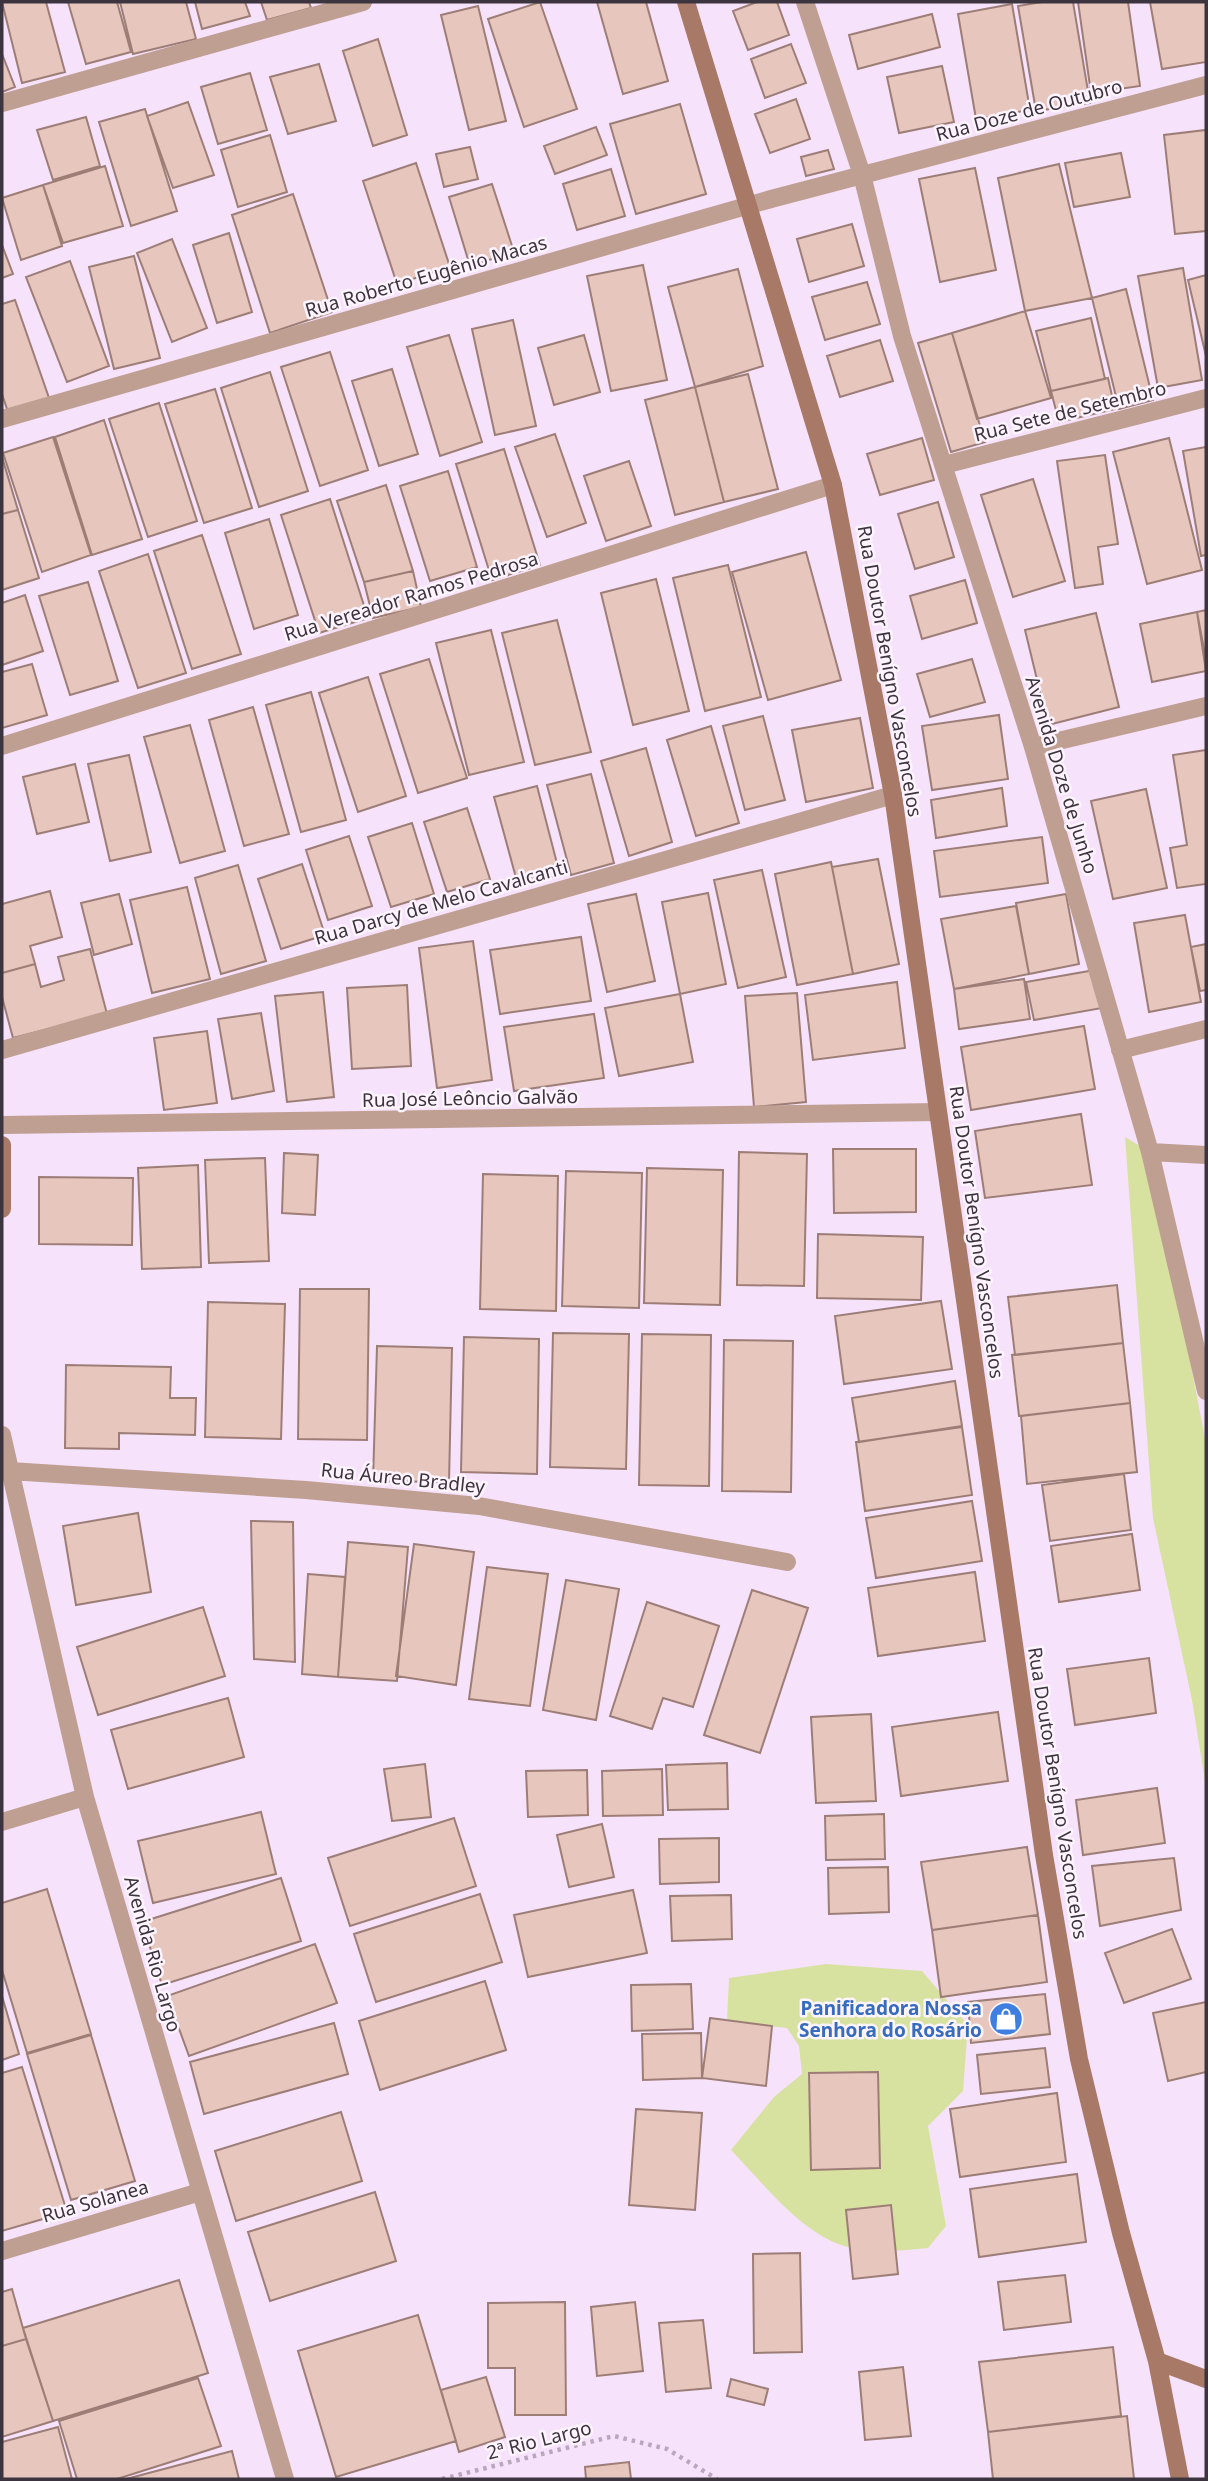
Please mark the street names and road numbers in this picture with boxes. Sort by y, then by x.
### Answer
street label: Rua Doze de Outubro [933,73,1125,147]
street label: Rua Roberto Eugênio Macas [302,229,550,323]
street label: Rua Sete de Setembro [971,375,1169,447]
street label: Rua Doutor Benígno Vasconcelos [852,523,928,819]
street label: Rua Vereador Ramos Pedrosa [281,545,541,647]
street label: Avenida Doze de Junho [1020,673,1104,877]
street label: Rua Darcy de Melo Cavalcanti [311,853,571,951]
street label: Rua José Leôncio Galvão [362,1083,578,1113]
street label: Rua Doutor Benígno Vasconcelos [944,1084,1010,1380]
street label: Rua Áureo Bradley [320,1456,487,1500]
street label: Rua Doutor Benígno Vasconcelos [1022,1645,1094,1941]
street label: Avenida Rio Largo [118,1873,188,2035]
street label: Rua Solanea [39,2173,151,2229]
street label: 2ª Rio Largo [484,2414,594,2466]

